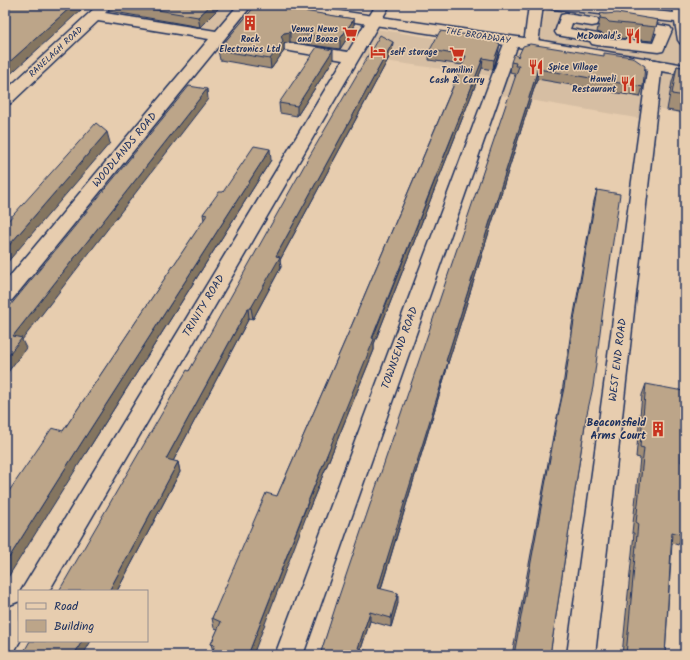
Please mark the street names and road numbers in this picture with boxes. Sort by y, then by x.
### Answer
street label: RANELAGH ROAD [25,23,87,81]
street label: THE BROADWAY [445,23,512,49]
street label: WOODLANDS ROAD [88,108,162,192]
street label: TRINITY ROAD [178,271,230,341]
street label: TOWNSEND ROAD [377,304,423,392]
street label: WEST END ROAD [604,317,632,403]

